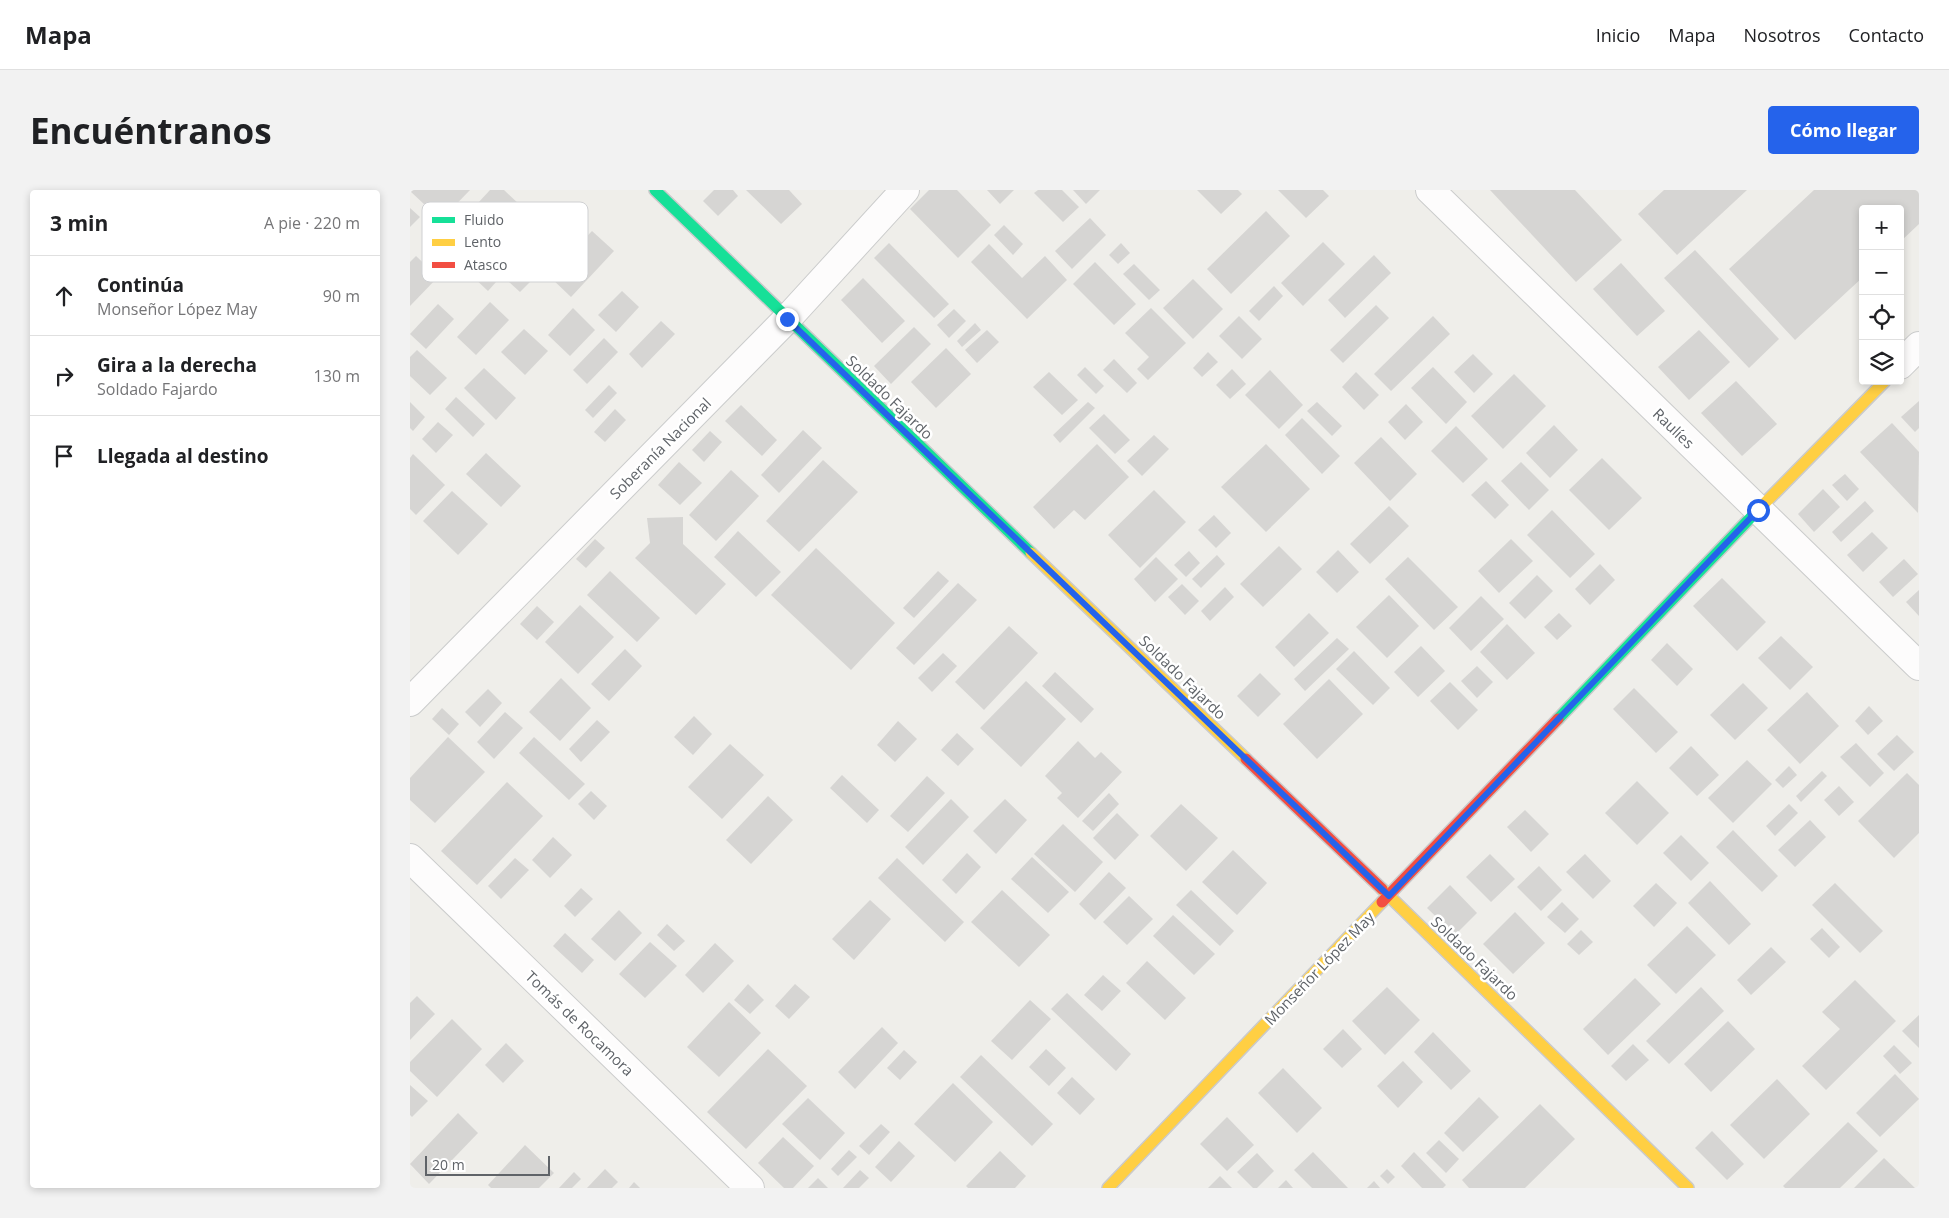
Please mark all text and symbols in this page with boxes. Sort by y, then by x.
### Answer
text: Mapa [25,18,92,51]
text: Inicio [1596,23,1640,47]
text: Mapa [1668,23,1716,47]
text: Nosotros [1744,23,1821,47]
text: Contacto [1849,23,1924,47]
button: Cómo llegar [1768,106,1919,154]
text: Encuéntranos [30,107,272,154]
legend [422,202,588,282]
map controls [1859,205,1904,385]
button: + [1859,205,1904,250]
text: 3 min [50,209,108,237]
text: Fluido [464,210,504,229]
text: A pie · 220 m [264,212,360,234]
text: Lento [464,232,501,251]
button: − [1859,250,1904,295]
text: Atasco [464,255,507,274]
text: Continúa [97,272,184,298]
icon: ahead [50,282,78,310]
text: 90 m [323,285,360,307]
button: locate [1859,295,1904,340]
text: Monseñor López May [97,298,257,320]
route end [776,308,799,331]
button: layers [1859,340,1904,385]
street label: Soldado Fajardo [842,350,938,444]
text: Gira a la derecha [97,352,257,378]
icon: right [50,362,78,390]
text: 130 m [314,365,360,387]
text: Soldado Fajardo [97,378,218,400]
street label: Soberanía Nacional [605,393,715,503]
street label: Raulíes [1649,403,1699,453]
icon: arrive [50,442,78,470]
text: Llegada al destino [97,443,269,469]
route start [1747,499,1770,522]
street label: Soldado Fajardo [1135,630,1231,724]
street label: Monseñor López May [1260,907,1379,1029]
street label: Soldado Fajardo [1427,911,1523,1005]
street label: Tomás de Rocamora [522,966,638,1080]
scale bar [425,1153,550,1176]
text: 20 m [432,1155,465,1174]

